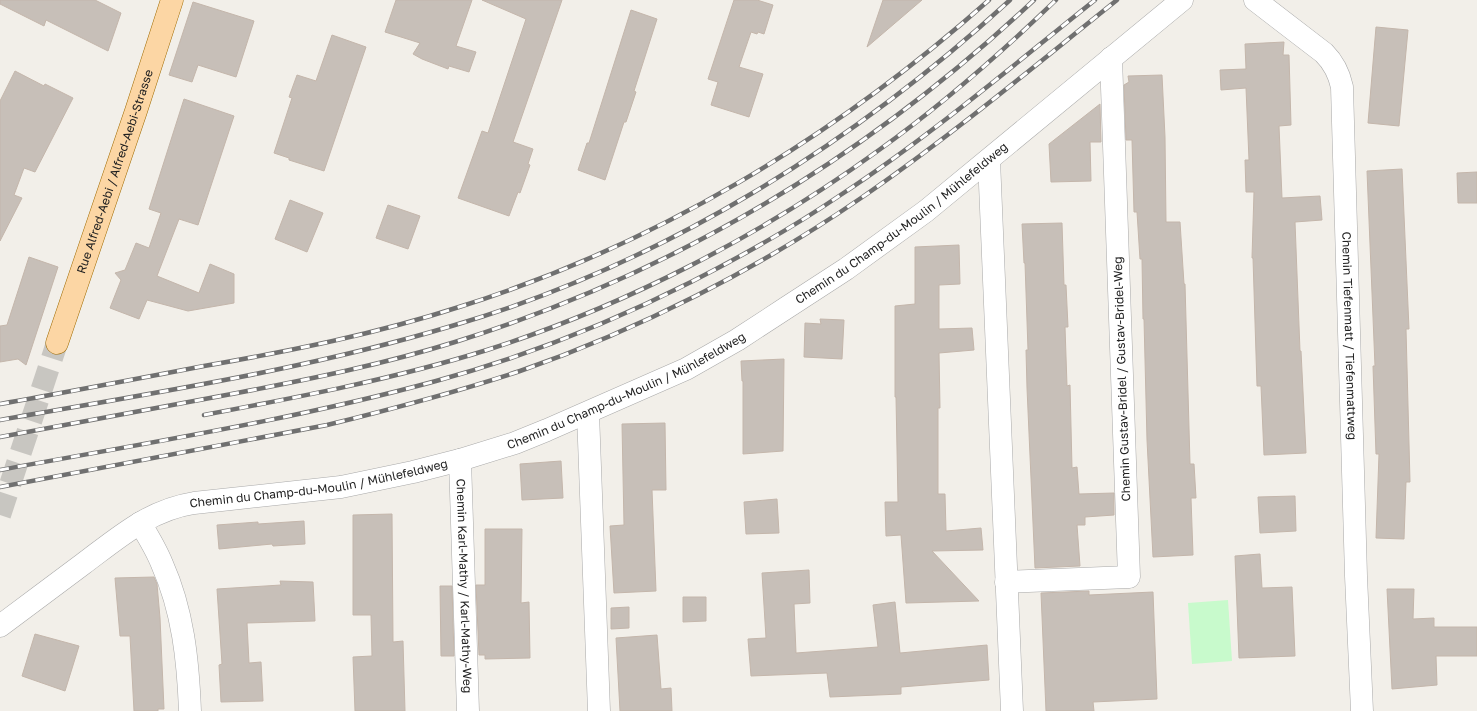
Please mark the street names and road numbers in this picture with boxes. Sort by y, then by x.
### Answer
street label: Rue Alfred-Aebi / Alfred-Aebi-Strasse [73,67,156,275]
street label: Chemin du Champ-du-Moulin / Mühlefeldweg [792,139,1010,307]
street label: Chemin Tiefenmatt / Tiefenmattweg [1339,231,1360,440]
street label: Chemin Gustav-Bridel / Gustav-Bridel-Weg [1110,256,1133,502]
street label: Chemin du Champ-du-Moulin / Mühlefeldweg [505,329,748,452]
street label: Chemin du Champ-du-Moulin / Mühlefeldweg [188,455,449,511]
street label: Chemin Karl-Mathy / Karl-Mathy-Weg [454,478,475,694]

